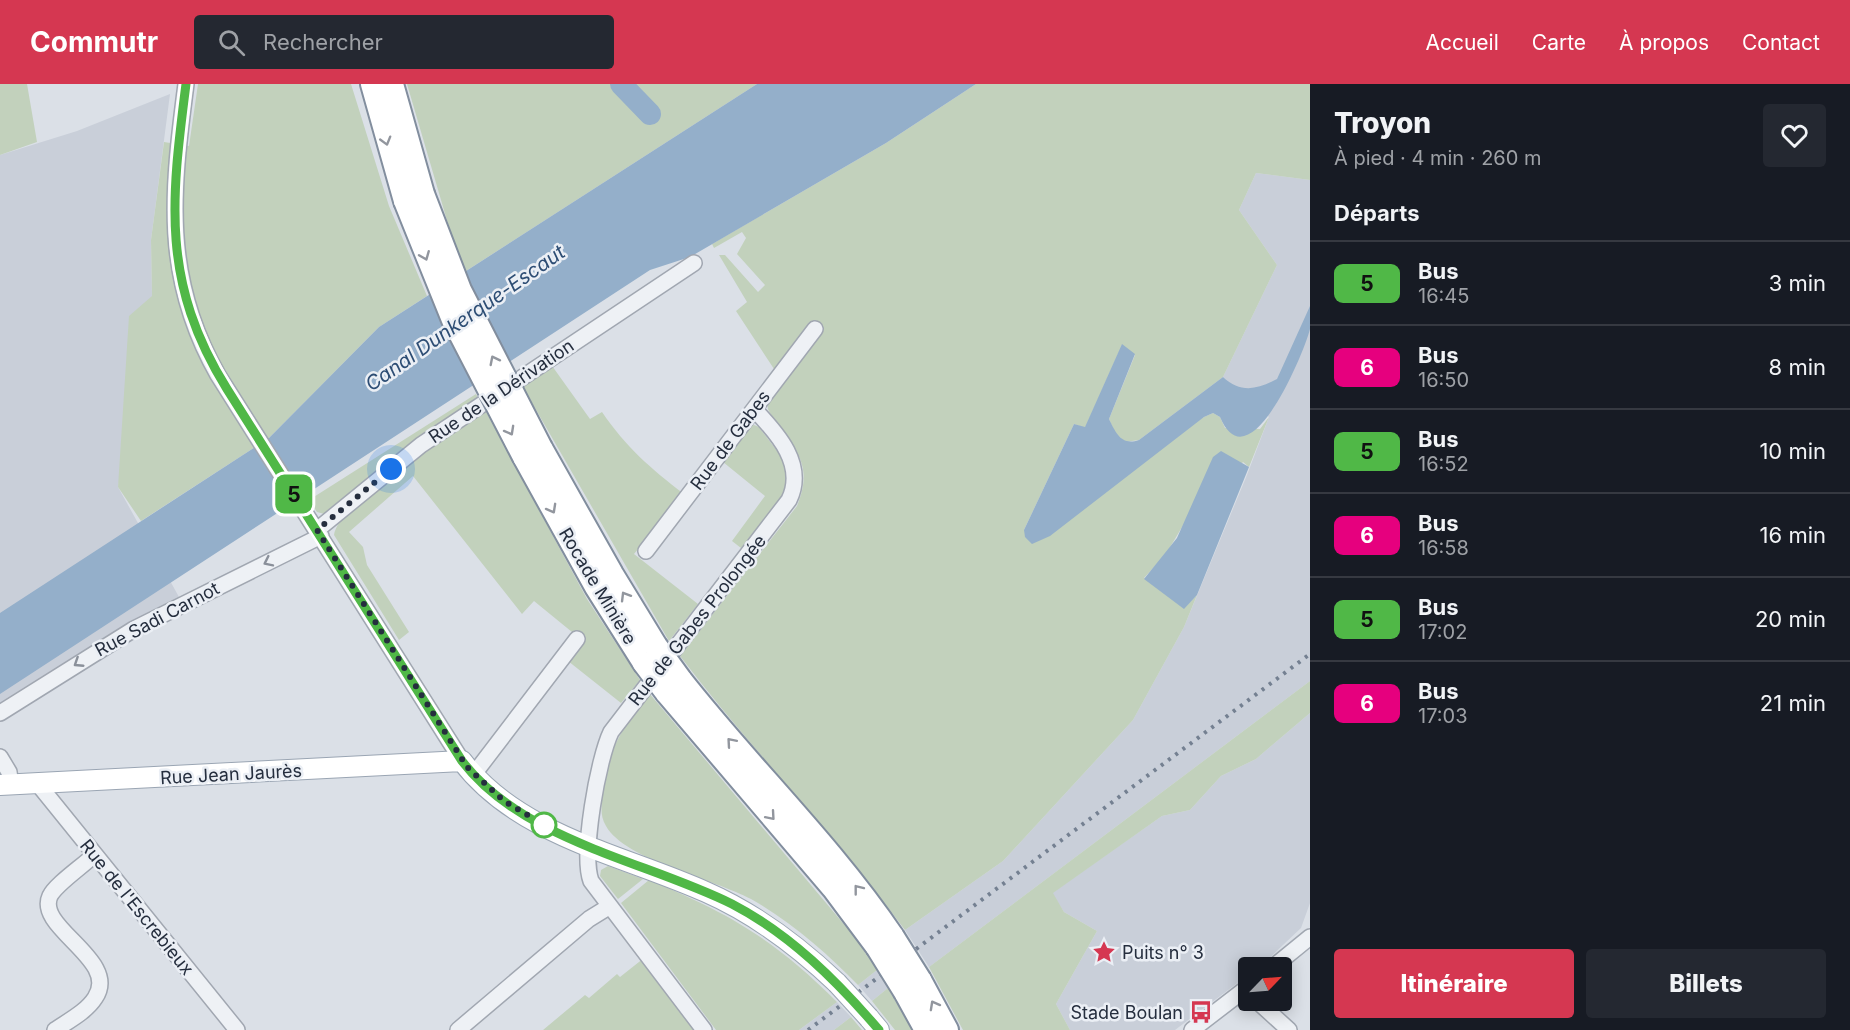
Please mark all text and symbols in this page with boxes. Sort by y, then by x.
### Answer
search box [194,15,614,69]
text: Commutr [30,25,158,59]
icon: search [215,26,248,59]
text: Rechercher [263,29,383,55]
text: Accueil [1425,30,1499,55]
text: Carte [1532,30,1586,55]
text: À propos [1619,30,1709,55]
text: Contact [1742,30,1820,55]
button: heart [1763,104,1826,167]
text: Troyon [1334,106,1431,140]
one-way arrow [379,135,391,146]
text: À pied · 4 min · 260 m [1334,146,1542,170]
text: Départs [1334,200,1419,226]
water label: Canal Dunkerque-Escaut [361,240,570,396]
one-way arrow [418,250,430,261]
text: Bus [1418,258,1459,284]
text: 3 min [1769,270,1826,296]
text: 5 [1360,271,1374,296]
text: 16:45 [1418,284,1469,308]
street label: Rue de la Dérivation [424,335,578,447]
text: Bus [1418,342,1459,368]
text: 8 min [1769,354,1826,380]
one-way arrow [489,355,501,366]
text: 6 [1360,355,1374,380]
text: 16:50 [1418,368,1469,392]
street label: Rue de Gabes [686,386,774,494]
one-way arrow [503,425,514,436]
text: Bus [1418,426,1459,452]
text: 10 min [1759,438,1826,464]
text: 5 [1360,439,1374,464]
text: 16:52 [1418,452,1469,476]
your location [376,454,406,484]
line badge: 5 [274,474,314,514]
text: 5 [287,482,301,507]
one-way arrow [545,502,556,513]
text: Bus [1418,510,1459,536]
text: 16 min [1760,522,1826,548]
text: 6 [1360,523,1374,548]
street label: Rocade Minière [555,524,641,648]
street label: Rue de Gabes Prolongée [624,531,770,709]
text: 16:58 [1418,536,1469,560]
one-way arrow [264,554,275,566]
street label: Rue Sadi Carnot [91,577,223,661]
one-way arrow [620,592,632,602]
text: Bus [1418,594,1459,620]
text: 20 min [1755,606,1826,632]
text: 5 [1360,607,1374,632]
text: 17:02 [1418,620,1467,644]
one-way arrow [74,656,84,668]
text: Bus [1418,678,1459,704]
text: 21 min [1760,690,1826,716]
text: 6 [1360,691,1374,716]
text: 17:03 [1418,704,1468,728]
one-way arrow [727,738,738,749]
street label: Rue Jean Jaurès [160,760,302,788]
one-way arrow [764,810,775,821]
unlabelled marker [531,812,557,838]
street label: Rue de l'Escrebieux [76,835,198,979]
one-way arrow [855,885,866,896]
place icon: Puits n° 3 [1091,939,1117,965]
place label: Puits n° 3 [1122,942,1204,963]
button: Itinéraire [1334,949,1574,1018]
button: Billets [1586,949,1826,1018]
north arrow [1238,957,1292,1011]
map controls [1238,957,1292,1011]
bus stop icon: Stade Boulan [1188,999,1214,1025]
one-way arrow [930,1001,941,1011]
place label: Stade Boulan [1070,1002,1183,1023]

